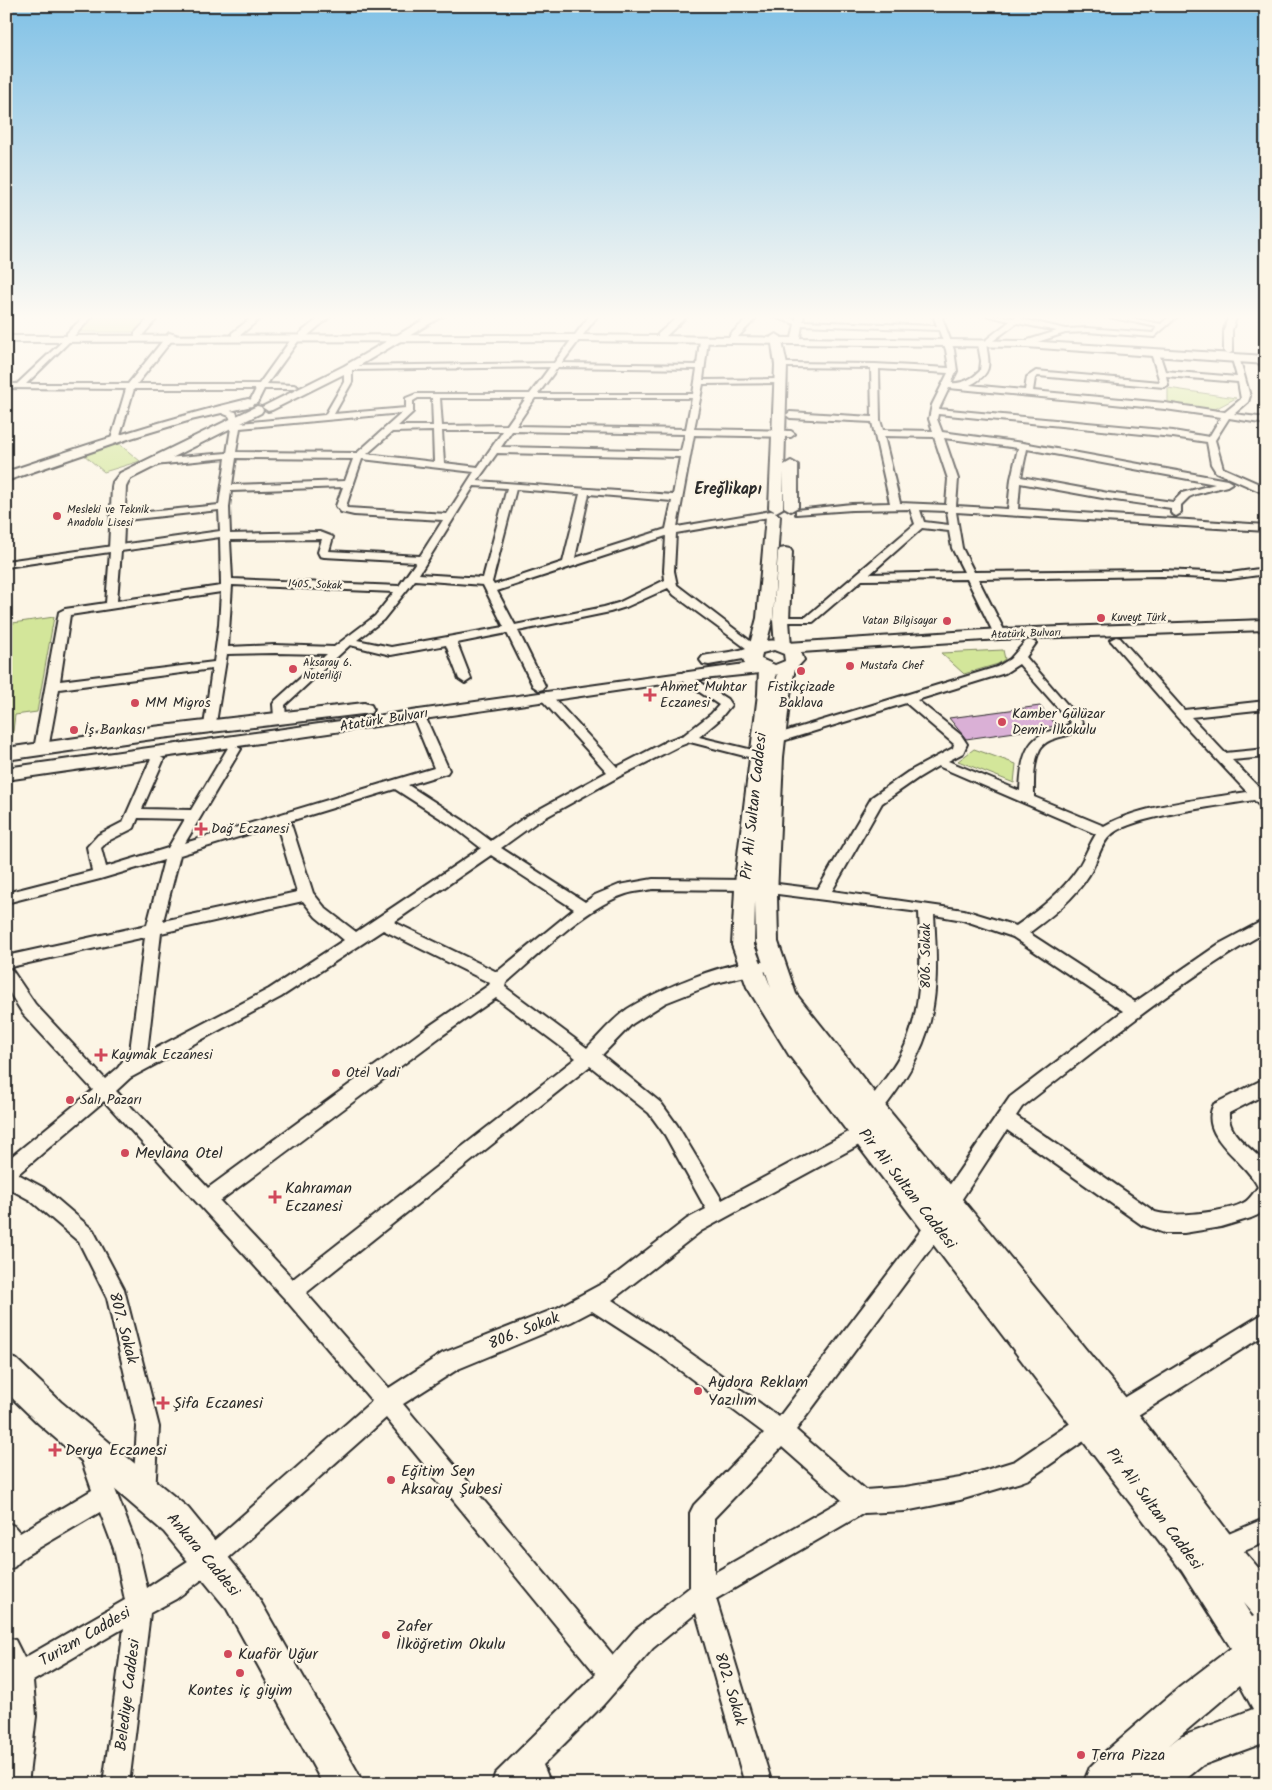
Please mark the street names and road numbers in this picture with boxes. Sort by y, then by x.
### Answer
street label: 1405. Sokak [288,575,343,595]
street label: Atatürk Bulvarı [991,624,1061,644]
street label: Atatürk Bulvarı [338,702,430,738]
street label: Pir Ali Sultan Caddesi [734,730,774,881]
street label: 806. Sokak [915,923,937,989]
street label: Pir Ali Sultan Caddesi [852,1123,963,1256]
street label: 807. Sokak [101,1289,145,1367]
street label: 806. Sokak [485,1305,564,1357]
street label: Pir Ali Sultan Caddesi [1100,1442,1209,1576]
street label: Ankara Caddesi [160,1507,247,1604]
street label: Turizm Caddesi [34,1600,137,1673]
street label: Belediye Caddesi [109,1637,147,1752]
street label: 802. Sokak [707,1649,753,1729]

